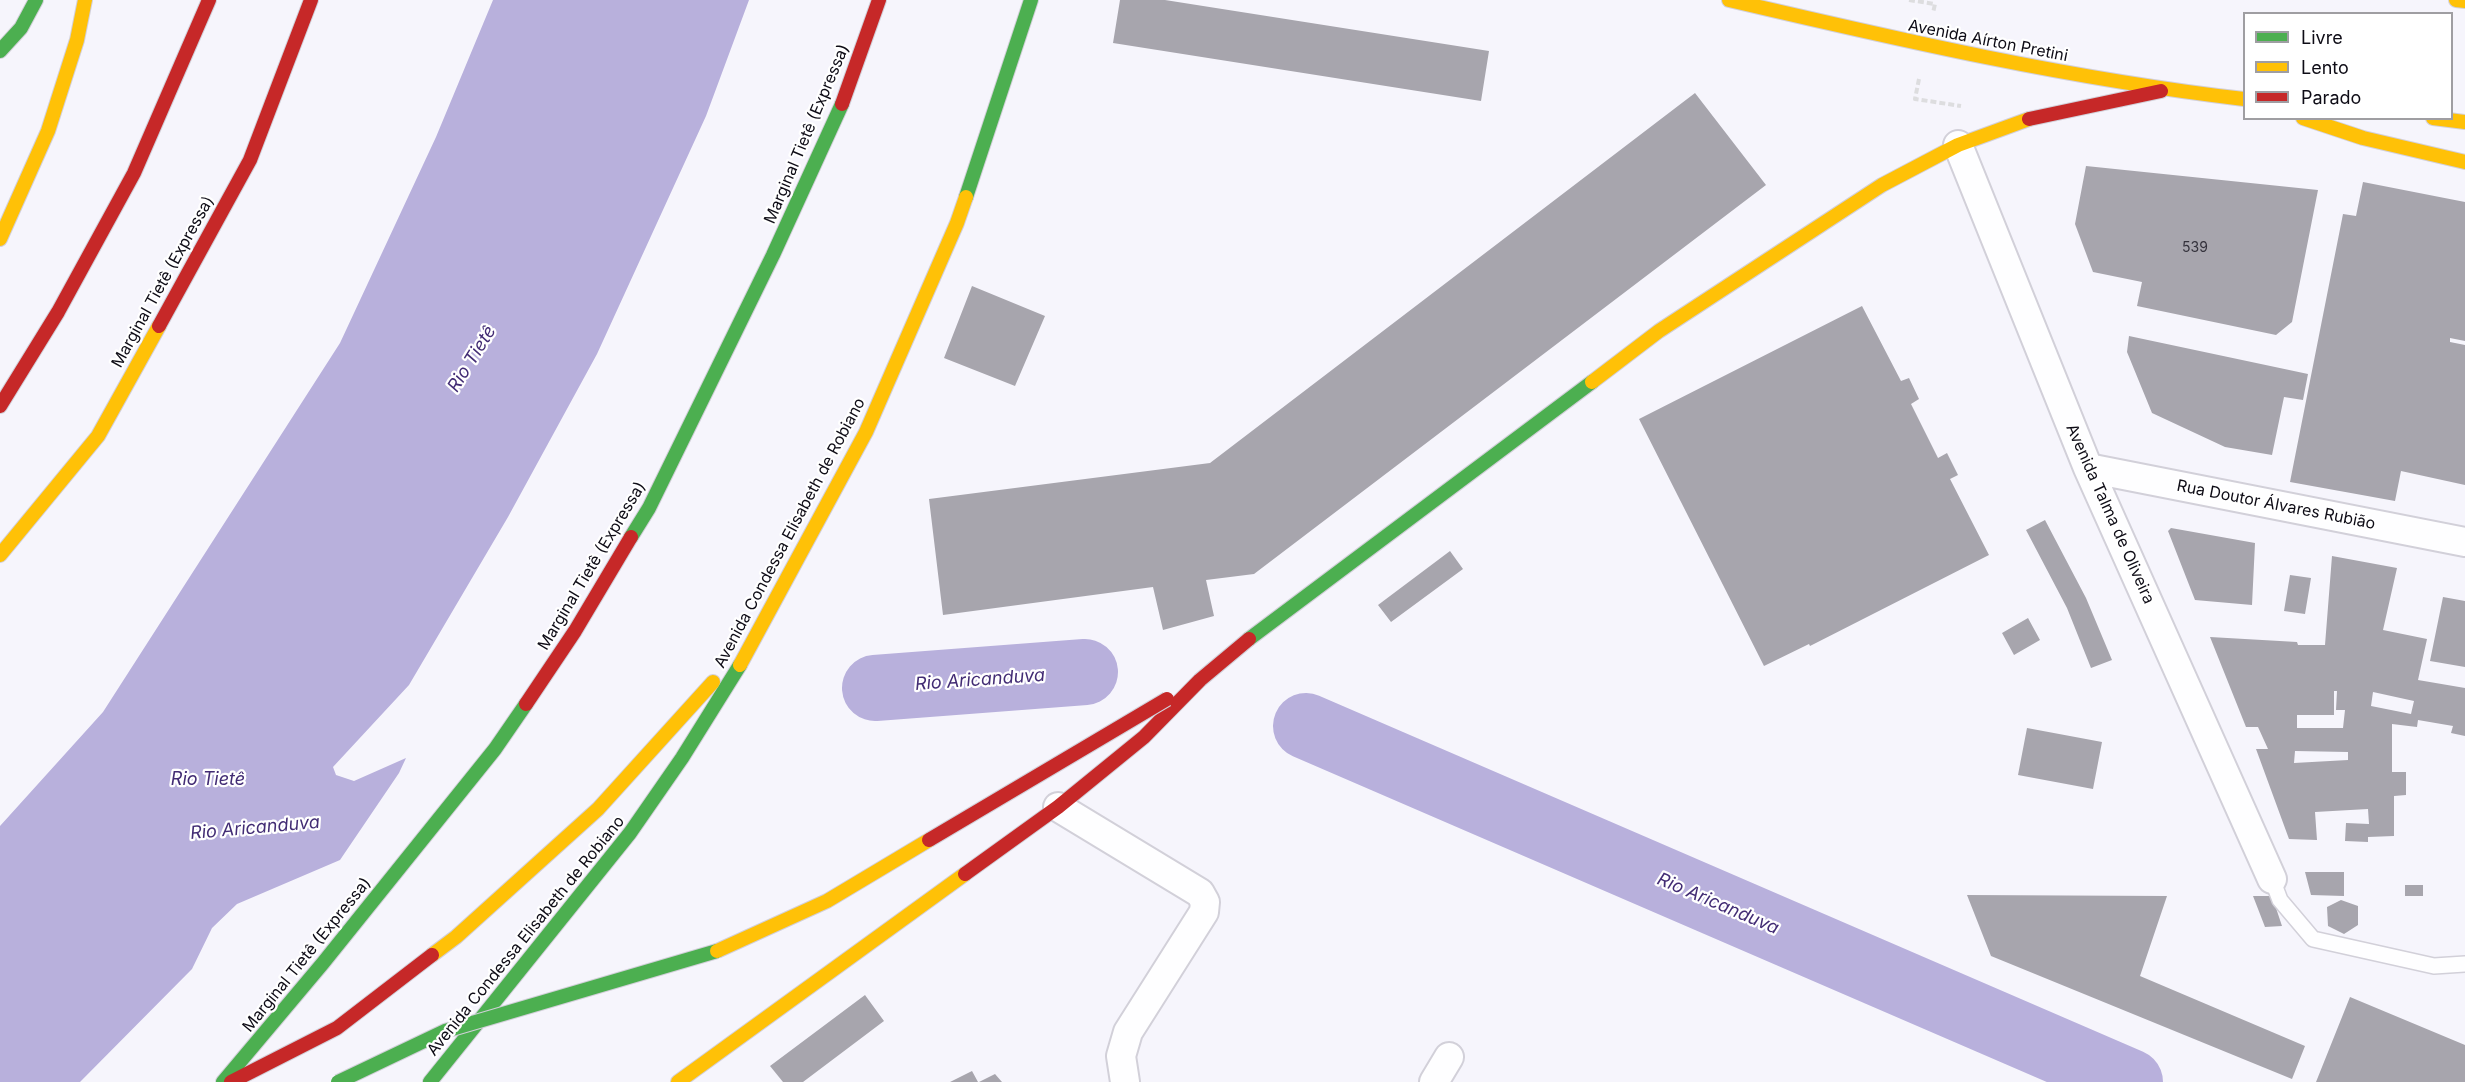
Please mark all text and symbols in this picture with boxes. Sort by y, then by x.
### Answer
legend [2243,12,2453,120]
street label: Avenida Aírton Pretini [1907,16,2069,66]
text: Livre [2301,27,2343,48]
street label: Marginal Tietê (Expressa) [760,41,854,227]
text: Lento [2301,57,2349,78]
text: Parado [2301,87,2361,108]
street label: Marginal Tietê (Expressa) [108,193,218,371]
house number: 539 [2182,240,2208,256]
water label: Rio Tietê [443,322,501,396]
street label: Avenida Condessa Elisabeth de Robiano [710,395,870,671]
street label: Avenida Talma de Oliveira [2062,421,2158,607]
street label: Rua Doutor Álvares Rubião [2175,476,2377,534]
street label: Marginal Tietê (Expressa) [534,478,650,654]
water label: Rio Aricanduva [914,665,1046,695]
water label: Rio Tietê [171,769,245,791]
water label: Rio Aricanduva [189,812,321,844]
street label: Avenida Condessa Elisabeth de Robiano [423,812,629,1060]
water label: Rio Aricanduva [1654,869,1782,939]
street label: Marginal Tietê (Expressa) [239,874,375,1036]

